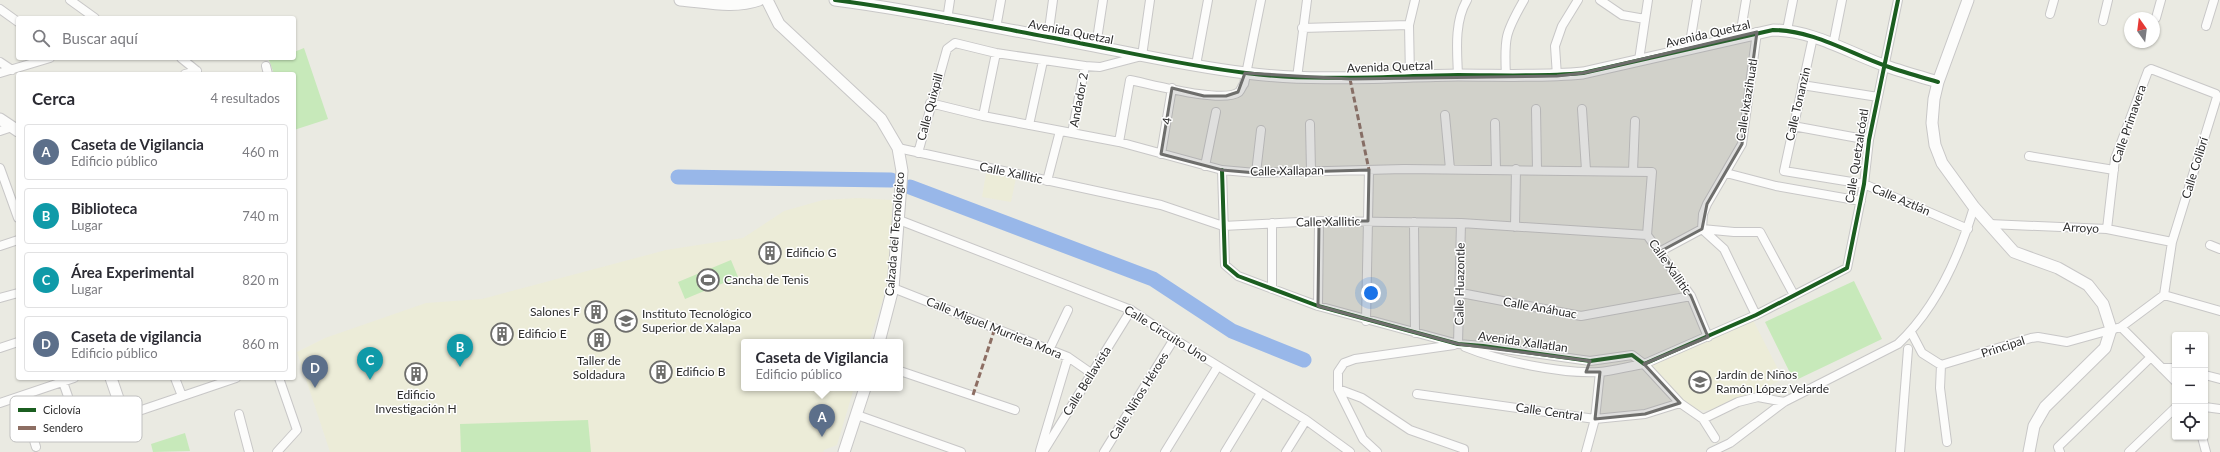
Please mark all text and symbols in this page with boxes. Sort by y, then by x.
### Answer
north arrow [2124,12,2160,48]
search box [16,16,296,60]
street label: Avenida Quetzal [1027,16,1115,47]
street label: Avenida Quetzal [1664,16,1752,51]
icon: search [30,27,52,49]
text: Buscar aquí [62,29,138,47]
street label: Avenida Quetzal [1347,57,1433,76]
street label: Calle Ixtazihuatl [1733,58,1760,142]
street label: Calle Tonanzin [1782,65,1813,142]
street label: Calle Quixpill [913,71,946,142]
street label: Andador 2 [1066,71,1091,128]
street label: Calle Primavera [2108,83,2149,165]
text: Cerca [32,88,75,109]
text: 4 resultados [210,90,280,106]
street label: Calle Quetzalcóatl [1842,108,1871,204]
street label: 4 [1159,116,1174,126]
street label: Calle Colibrí [2178,134,2211,200]
text: Caseta de Vigilancia [71,135,204,153]
text: A [41,144,51,160]
text: 460 m [242,144,279,160]
text: Edificio público [71,153,158,169]
street label: Calle Xallitic [978,158,1044,187]
street label: Calle Xallapan [1250,162,1324,179]
street label: Calzada del Tecnológico [882,171,907,297]
street label: Calle Aztlán [1870,181,1933,219]
text: Biblioteca [71,199,137,217]
text: B [42,208,50,224]
text: 740 m [242,208,279,224]
street label: Calle Xallitic [1296,213,1361,230]
text: Lugar [71,217,103,233]
street label: Arroyo [2063,219,2100,236]
street label: Calle Xallitic [1646,236,1695,298]
building icon: Edificio G [757,240,783,266]
street label: Calle Huazontle [1451,242,1468,326]
place label: Edificio G [786,245,837,260]
text: Área Experimental [71,263,194,281]
sports icon: Cancha de Tenis [695,267,721,293]
text: C [42,272,50,288]
text: 820 m [242,272,279,288]
place label: Cancha de Tenis [724,272,809,287]
text: Lugar [71,281,103,297]
your location [1361,283,1381,303]
street label: Calle Miguel Murrieta Mora [924,293,1064,362]
street label: Calle Anáhuac [1502,294,1578,321]
building icon: Salones F [583,299,609,325]
street label: Calle Circuito Uno [1122,302,1211,365]
place label: Salones F [530,304,580,319]
place label: Instituto Tecnológico Superior de Xalapa [642,306,752,335]
school or university icon: Instituto Tecnológico Superior de Xalapa [613,308,639,334]
building icon: Edificio E [489,321,515,347]
place label: Edificio E [518,326,567,341]
text: Caseta de vigilancia [71,327,202,345]
building icon: Taller de Soldadura [586,327,612,353]
street label: Avenida Xallatlan [1477,328,1569,355]
street label: Principal [1979,332,2027,361]
map controls [2172,332,2208,440]
button: + [2172,332,2208,368]
pin: B [447,334,473,367]
text: D [41,336,51,352]
text: 860 m [242,336,279,352]
popup [741,339,903,391]
street label: Calle Bellavista [1059,343,1114,418]
text: Edificio público [71,345,158,361]
pin: C [357,347,383,380]
text: Caseta de Vigilancia [756,348,888,366]
street label: Calle Niños Héroes [1106,349,1172,442]
place label: Taller de Soldadura [573,353,625,382]
pin: D [302,355,328,388]
building icon: Edificio B [648,359,674,385]
building icon: Edificio Investigación H [403,361,429,387]
place label: Edificio B [676,364,726,379]
text: Edificio público [756,366,842,382]
place label: Jardín de Niños Ramón López Velarde [1716,367,1829,396]
button: − [2172,368,2208,404]
school or university icon: Jardín de Niños Ramón López Velarde [1687,369,1713,395]
place label: Edificio Investigación H [375,387,457,416]
legend [10,396,142,442]
street label: Calle Central [1515,399,1583,424]
text: Ciclovía [43,403,81,416]
pin: A [809,404,835,437]
button: locate [2172,404,2208,440]
text: Sendero [43,421,83,434]

